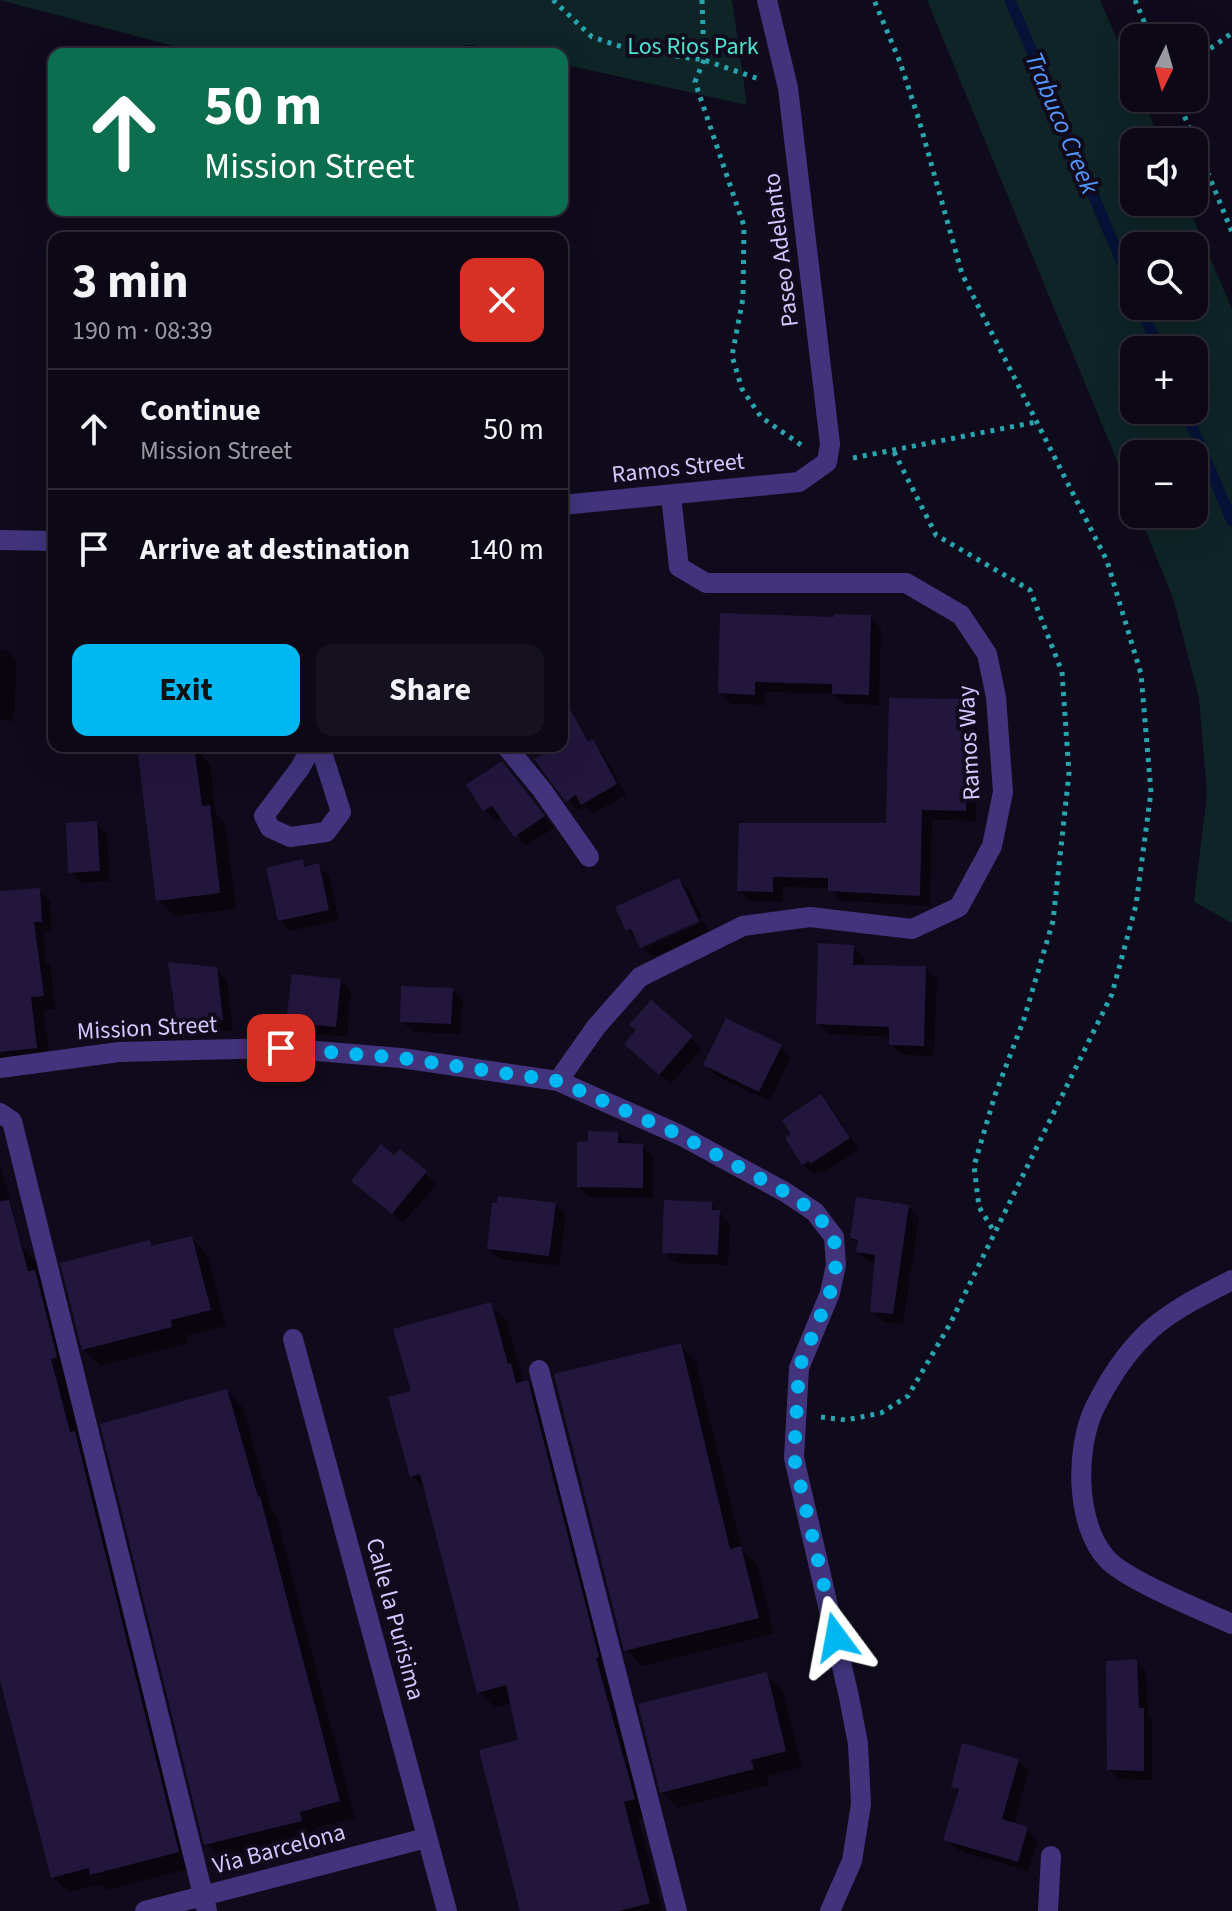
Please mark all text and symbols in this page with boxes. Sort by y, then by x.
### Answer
north arrow [1120,24,1208,112]
map controls [1120,24,1208,528]
park label: Los Rios Park [627,29,759,64]
water label: Trabuco Creek [1015,46,1109,200]
text: 50 m [204,67,322,146]
icon: ahead [72,80,176,184]
button: sound [1120,128,1208,216]
text: Mission Street [204,141,415,192]
street label: Paseo Adelanto [754,171,808,329]
button: search [1120,232,1208,320]
text: 3 min [72,248,189,316]
button: close [460,258,544,342]
text: 190 m · 08:39 [72,312,213,349]
button: + [1120,336,1208,424]
text: Continue [140,389,261,432]
icon: ahead [72,407,116,451]
text: 50 m [483,408,544,451]
text: Mission Street [140,432,292,469]
button: − [1120,440,1208,528]
street label: Ramos Street [610,444,746,492]
icon: arrive [72,527,116,571]
text: Arrive at destination [140,528,410,571]
text: 140 m [468,528,544,571]
button: Exit [72,644,300,736]
button: Share [316,644,544,736]
street label: Ramos Way [949,685,989,801]
street label: Mission Street [76,1007,218,1049]
pin [247,1014,315,1082]
icon: arrive [259,1026,303,1070]
street label: Calle la Purisima [357,1534,433,1704]
position arrow [794,1595,878,1679]
street label: Via Barcelona [209,1814,349,1884]

